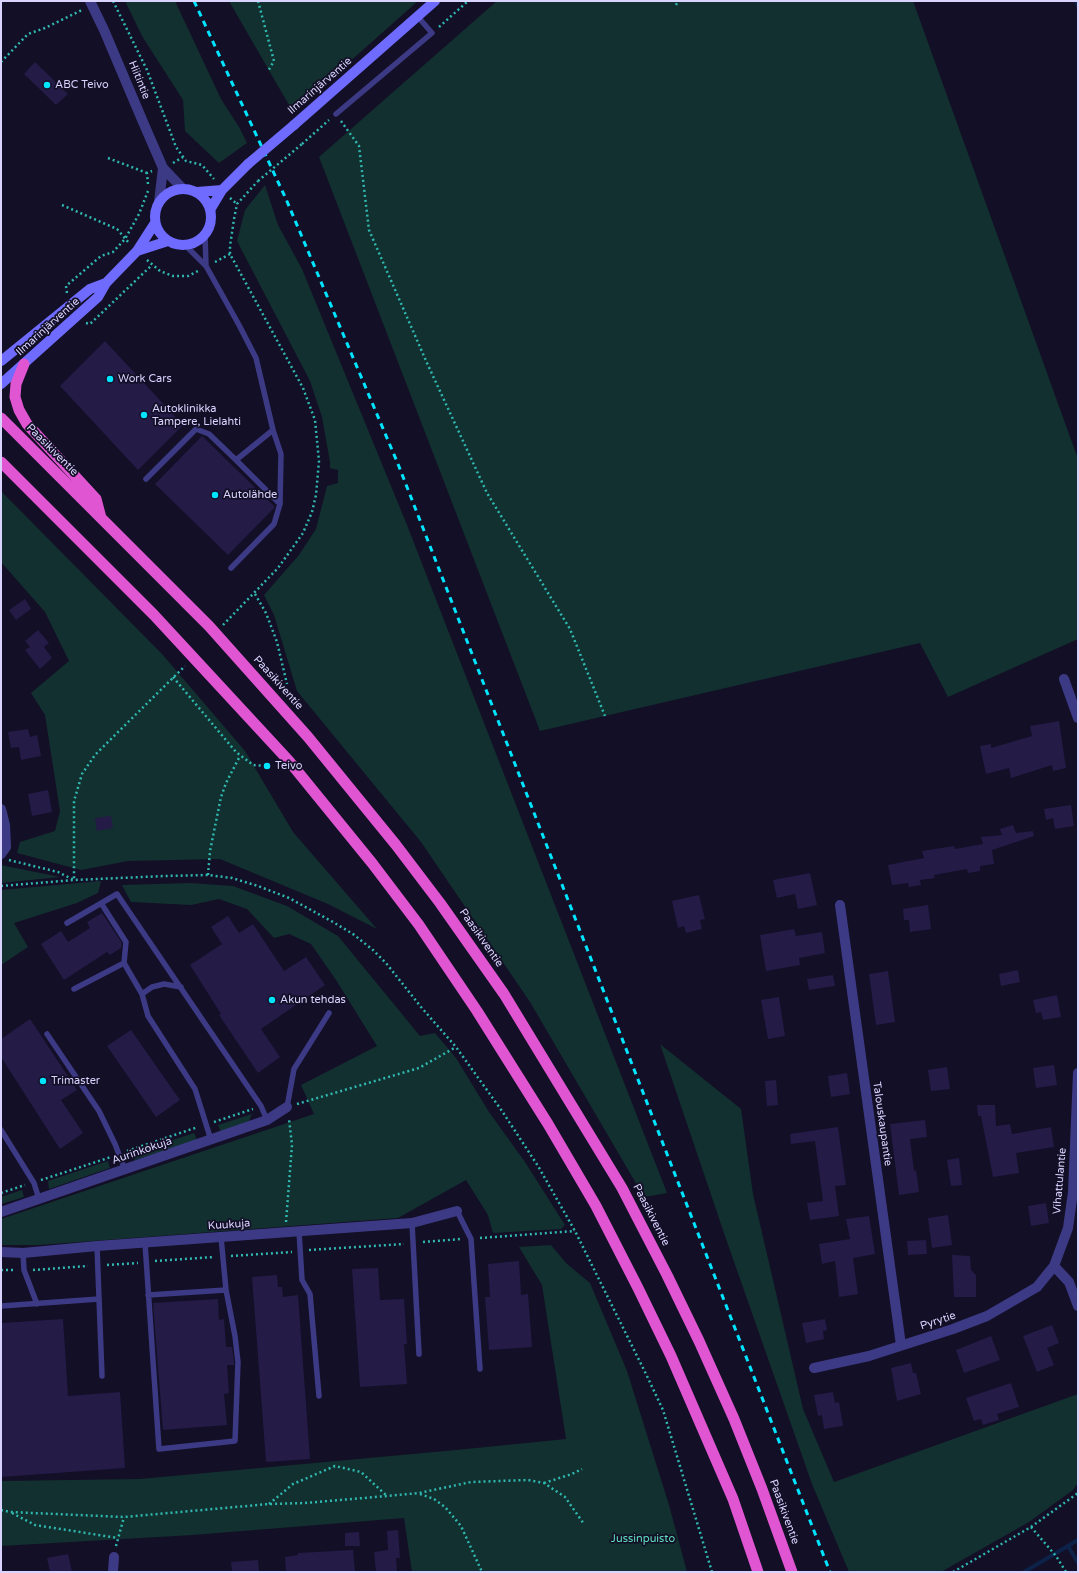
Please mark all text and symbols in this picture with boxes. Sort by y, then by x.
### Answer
street label: Ilmarinjärventie [285,55,355,117]
street label: Hiitintie [125,59,153,101]
place label: ABC Teivo [55,78,109,92]
marker: ABC Teivo [42,80,52,90]
street label: Ilmarinjärventie [14,295,82,359]
place label: Work Cars [118,372,172,386]
marker: Work Cars [105,374,115,384]
place label: Autoklinikka Tampere, Lielahti [152,402,241,428]
marker: Autoklinikka Tampere, Lielahti [139,410,149,420]
street label: Paasikiventie [23,421,81,479]
place label: Autolähde [223,488,277,502]
marker: Autolähde [210,490,220,500]
street label: Paasikiventie [250,653,306,713]
place label: Teivo [275,759,302,773]
marker: Teivo [262,761,272,771]
street label: Paasikiventie [456,906,506,970]
place label: Akun tehdas [280,993,346,1007]
marker: Akun tehdas [267,995,277,1005]
place label: Trimaster [51,1074,100,1088]
marker: Trimaster [38,1076,48,1086]
street label: Talouskaupantie [870,1081,894,1167]
street label: Aurinkokuja [110,1135,174,1167]
street label: Vihattulantie [1051,1147,1069,1215]
street label: Paasikiventie [630,1182,672,1248]
street label: Kuukuja [207,1217,251,1233]
street label: Pyrytie [918,1309,958,1333]
street label: Paasikiventie [766,1478,802,1546]
park label: Jussinpuisto [611,1532,675,1546]

